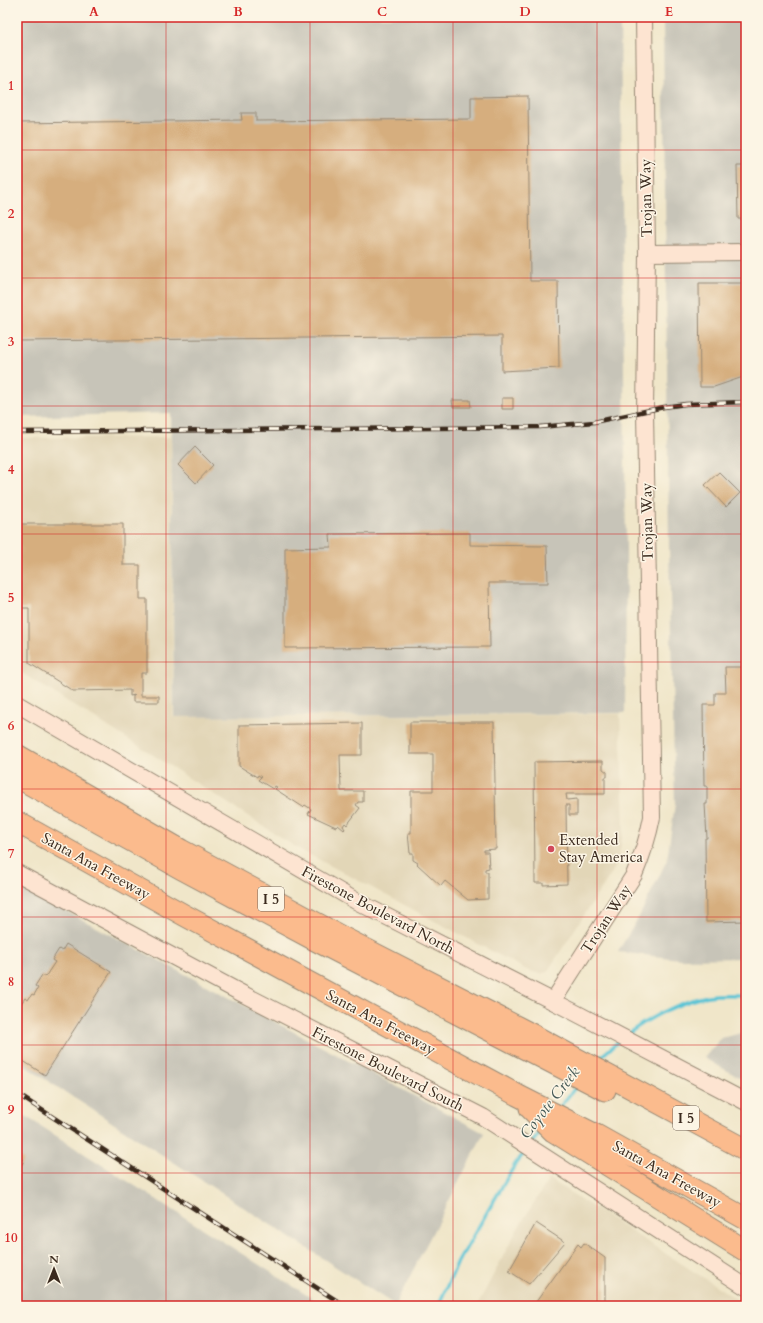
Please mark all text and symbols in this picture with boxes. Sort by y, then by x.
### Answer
text: A [89,3,99,21]
text: B [233,3,243,21]
text: C [377,3,387,21]
text: D [519,3,531,21]
text: E [665,3,673,21]
text: 1 [8,77,14,95]
street label: Trojan Way [635,158,657,238]
text: 2 [8,205,15,223]
text: 3 [8,333,15,351]
text: 4 [8,461,15,479]
street label: Trojan Way [636,482,658,562]
text: 5 [8,589,14,607]
text: 6 [8,717,15,735]
street label: Santa Ana Freeway [38,828,154,904]
place label: Extended Stay America [559,830,643,867]
marker: Extended Stay America [546,844,556,854]
text: 7 [8,845,15,863]
street label: Firestone Boulevard North [298,861,459,959]
street label: Trojan Way [576,880,636,958]
road number: I 5 [258,887,284,911]
text: 8 [8,973,14,991]
street label: Santa Ana Freeway [323,985,439,1059]
street label: Firestone Boulevard South [309,1022,468,1116]
water label: Coyote Creek [515,1062,585,1143]
text: 9 [8,1101,15,1119]
road number: I 5 [673,1106,699,1130]
street label: Santa Ana Freeway [609,1136,725,1212]
text: 10 [4,1229,18,1247]
north arrow [34,1249,74,1289]
text: N [49,1252,59,1267]

